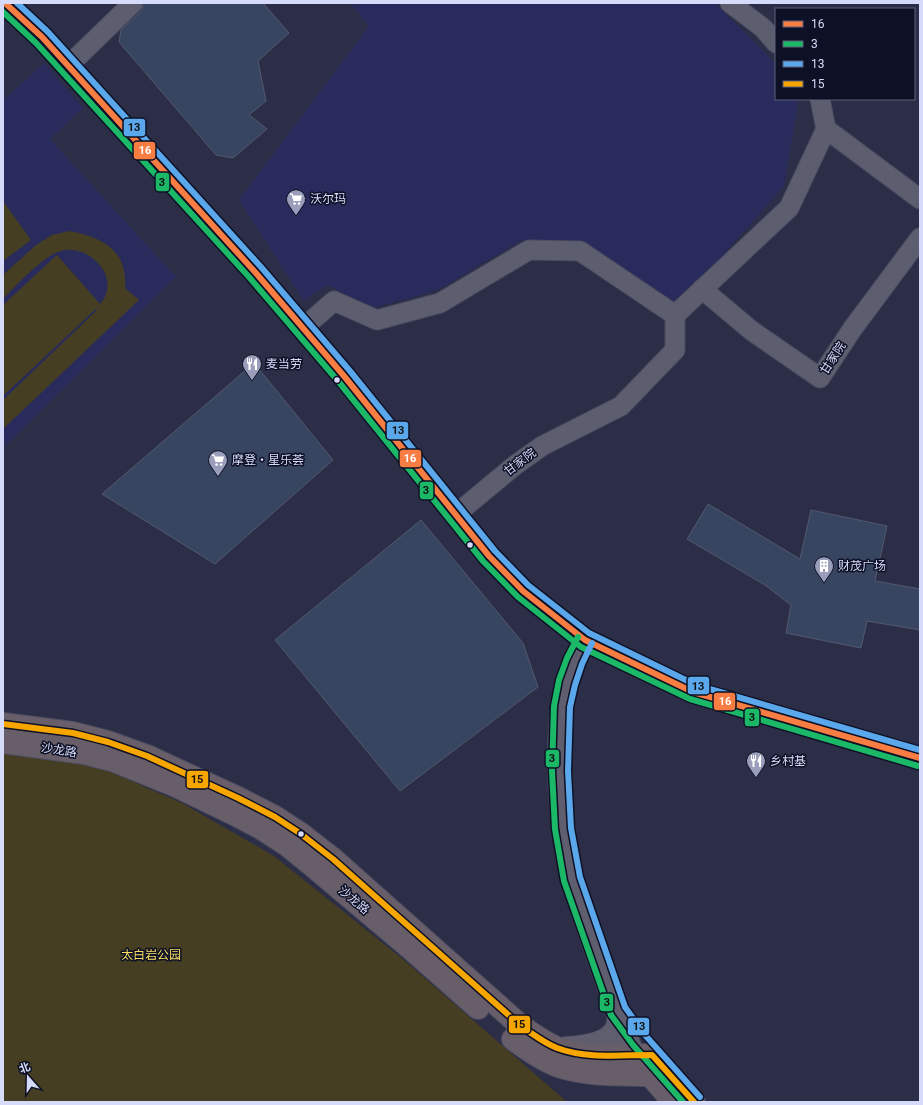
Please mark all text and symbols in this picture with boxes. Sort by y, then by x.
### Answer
legend [775,8,915,100]
text: 16 [811,17,825,31]
text: 3 [811,37,818,51]
text: 13 [811,57,825,71]
text: 15 [811,77,825,91]
line badge: 13 [123,118,146,137]
text: 13 [128,121,140,134]
line badge: 16 [133,141,156,160]
text: 16 [139,144,151,157]
line badge: 3 [155,172,170,192]
text: 3 [159,176,165,189]
supermarket icon: 沃尔玛 [285,188,307,216]
place label: 沃尔玛 [310,192,346,206]
street label: 甘家院 [817,339,849,377]
restaurant icon: 麦当劳 [241,353,263,381]
place label: 麦当劳 [266,357,302,371]
unlabelled marker [332,375,342,385]
line badge: 13 [386,421,409,440]
text: 13 [392,424,404,437]
street label: 甘家院 [501,446,539,478]
supermarket icon: 摩登・星乐荟 [207,449,229,477]
line badge: 16 [399,449,422,468]
text: 16 [404,452,416,465]
place label: 摩登・星乐荟 [232,453,304,467]
line badge: 3 [419,481,434,500]
text: 3 [423,484,429,497]
unlabelled marker [465,540,475,550]
building icon: 财茂广场 [813,555,835,583]
place label: 财茂广场 [838,559,886,573]
line badge: 13 [687,676,710,695]
text: 13 [692,680,704,693]
line badge: 16 [713,692,736,711]
text: 16 [719,695,731,708]
line badge: 3 [744,708,760,727]
text: 3 [749,711,755,724]
street label: 沙龙路 [40,740,78,760]
line badge: 3 [545,749,560,768]
restaurant icon: 乡村基 [745,750,767,778]
text: 3 [549,752,555,765]
place label: 乡村基 [770,754,806,768]
line badge: 15 [186,770,209,789]
text: 15 [191,773,203,786]
unlabelled marker [296,829,306,839]
street label: 沙龙路 [336,883,372,917]
park label: 太白岩公园 [121,948,181,962]
line badge: 3 [599,993,614,1012]
text: 3 [604,996,610,1009]
line badge: 15 [508,1015,531,1034]
line badge: 13 [627,1017,650,1036]
text: 15 [513,1018,525,1031]
text: 13 [633,1020,645,1033]
north arrow [8,1057,48,1097]
text: 北 [17,1060,32,1076]

